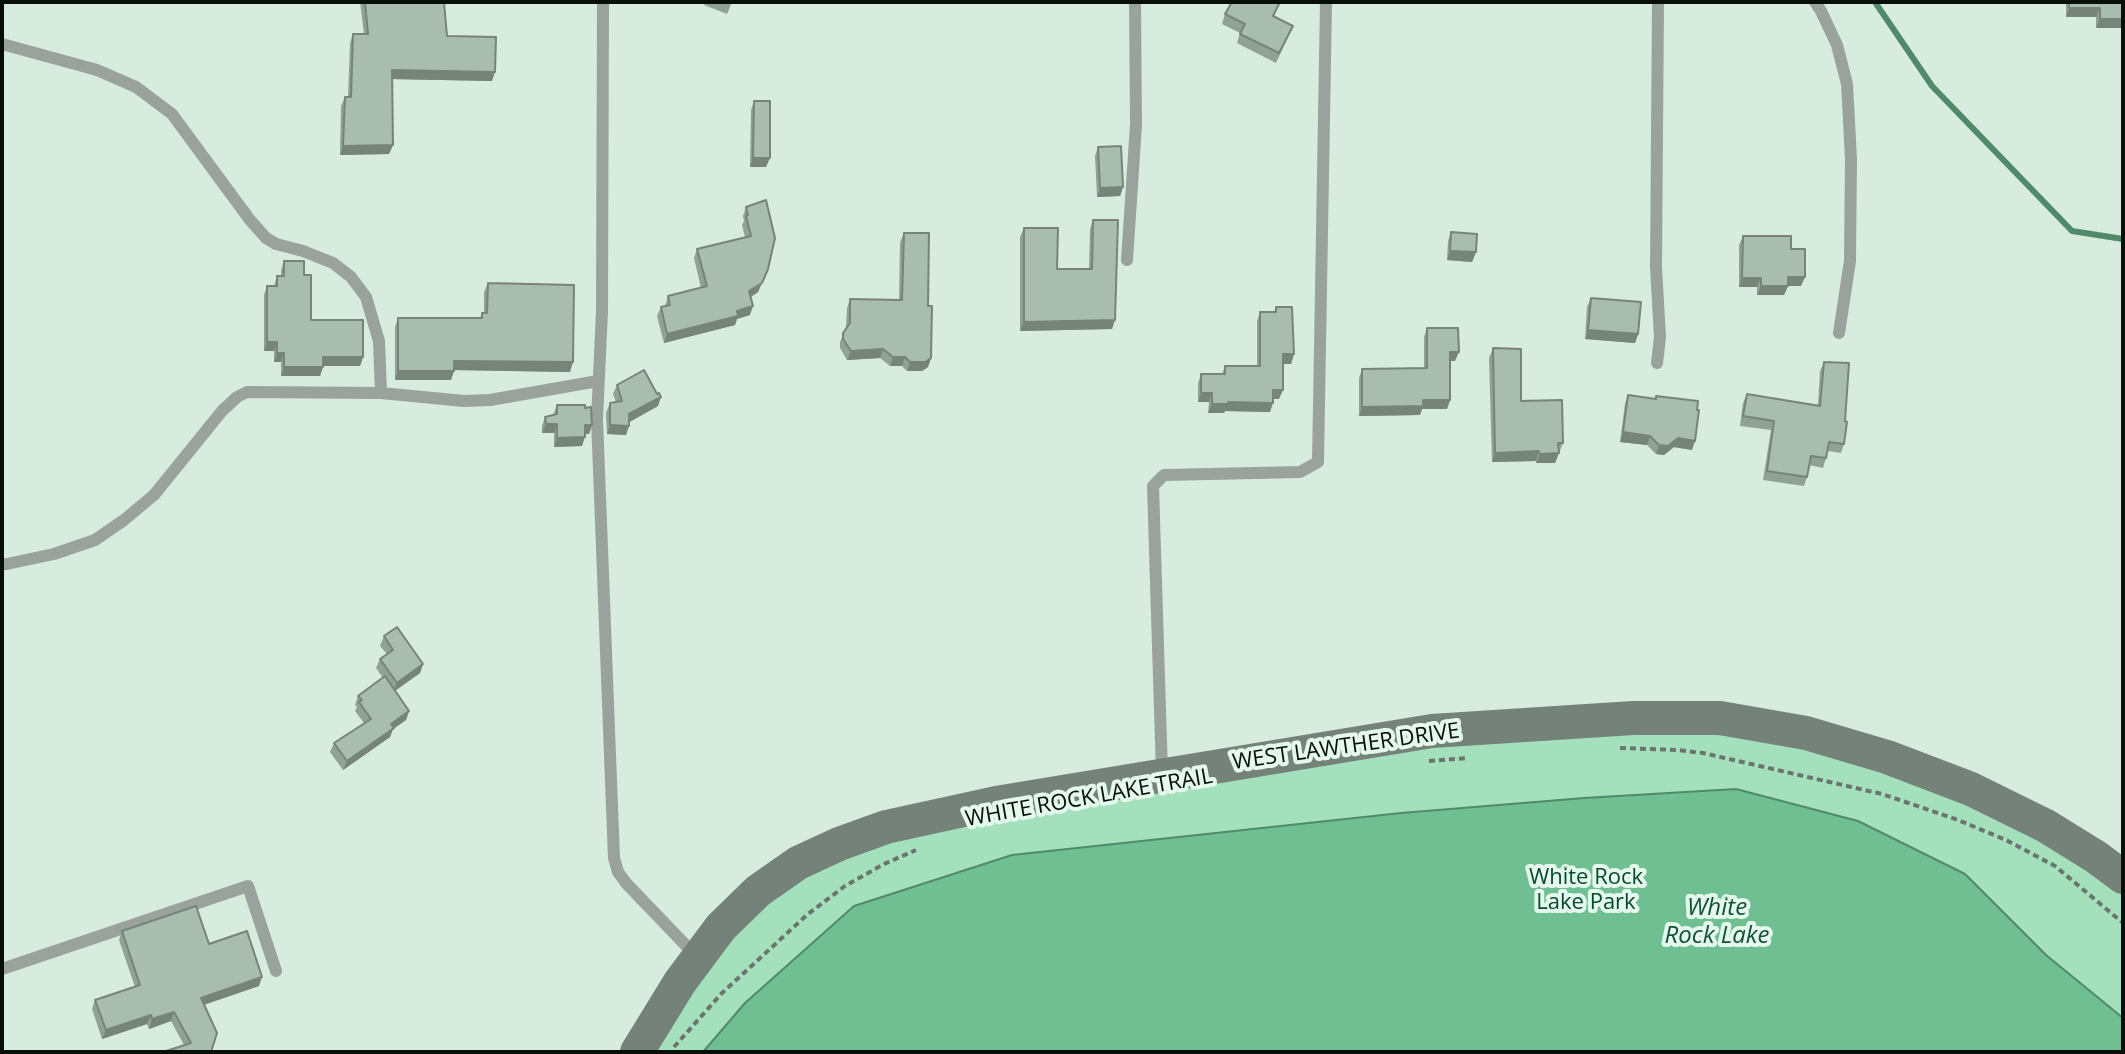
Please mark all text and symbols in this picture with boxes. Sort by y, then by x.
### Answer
street label: WEST LAWTHER DRIVE [1231,718,1461,776]
street label: WHITE ROCK LAKE TRAIL [963,763,1215,833]
park label: White Rock Lake Park [1529,865,1643,916]
water label: White Rock Lake [1665,894,1769,950]

